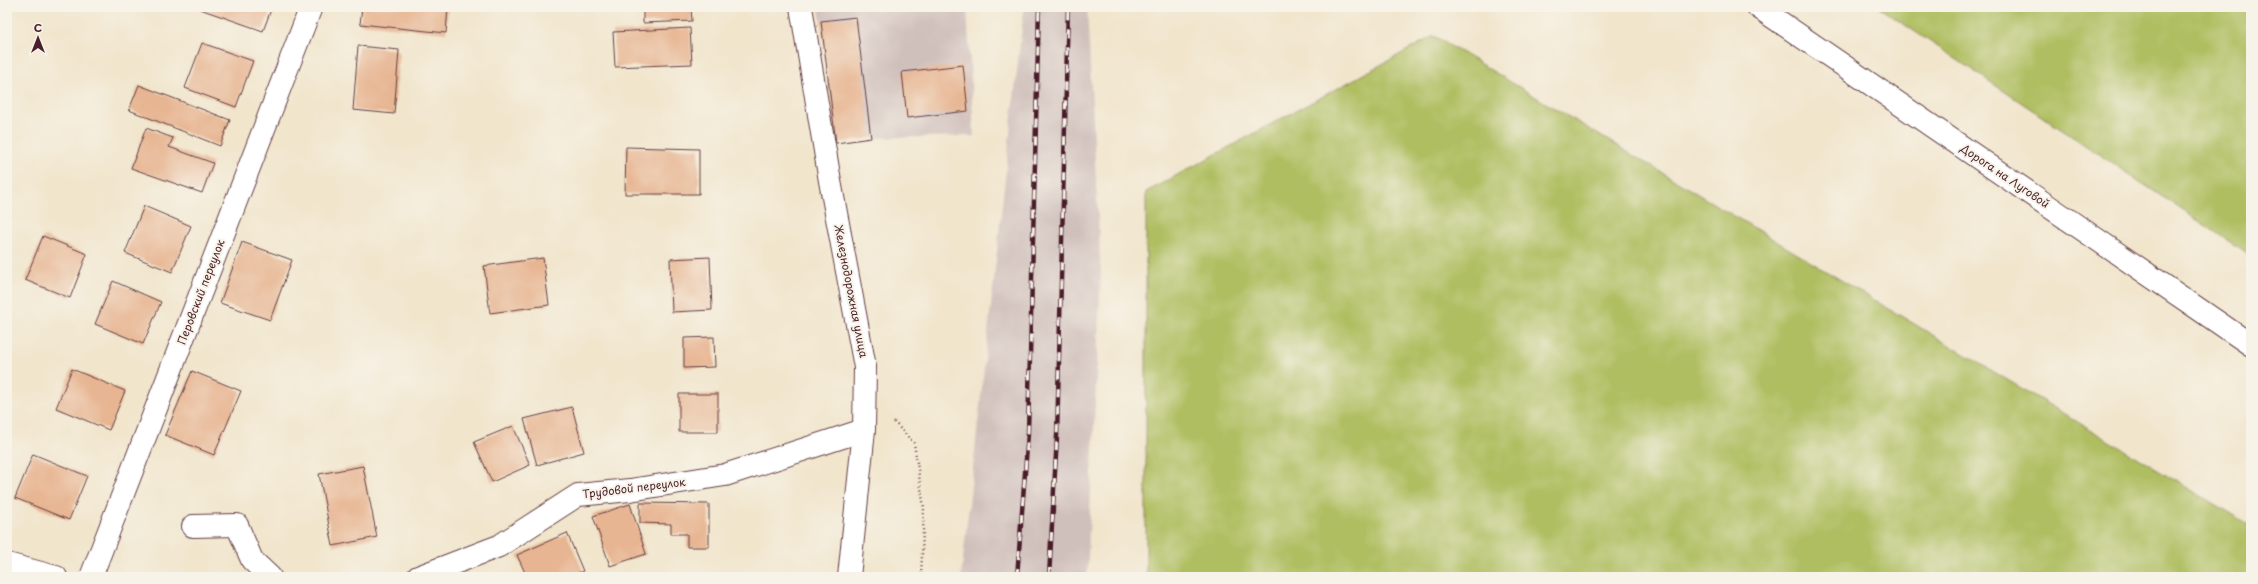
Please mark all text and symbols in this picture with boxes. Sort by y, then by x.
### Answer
north arrow [18,18,58,58]
text: С [34,19,42,36]
street label: Дорога на Луговой [1957,139,2053,212]
street label: Железнодорожная улица [830,223,873,359]
street label: Перовский переулок [173,236,229,347]
street label: Трудовой переулок [581,473,687,502]

